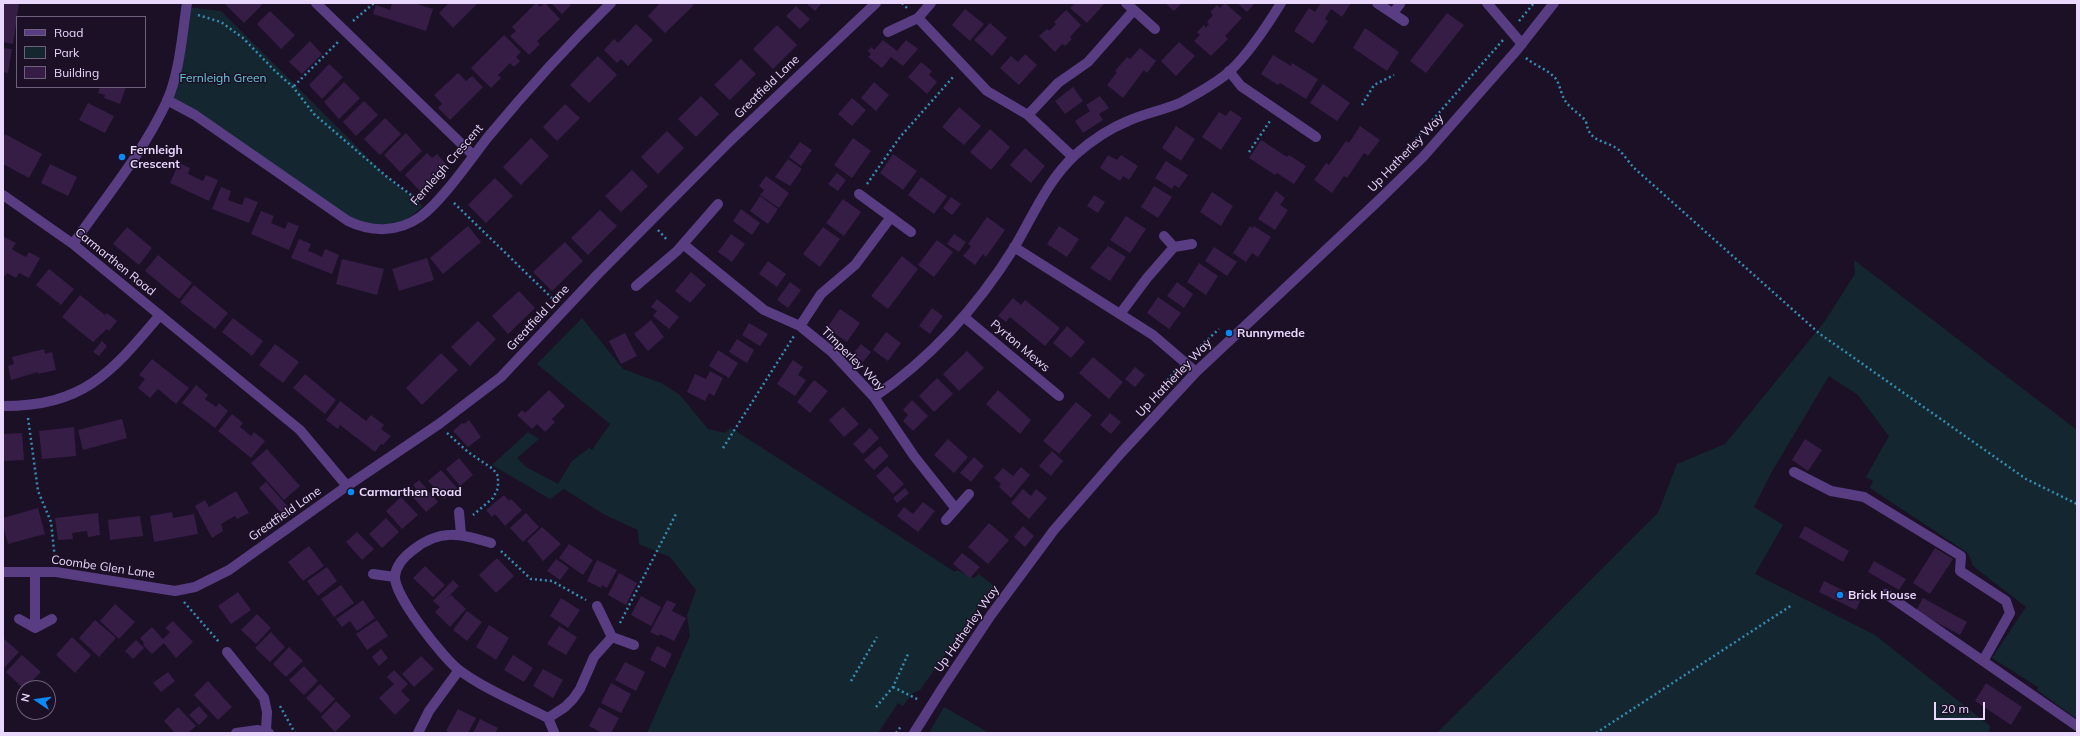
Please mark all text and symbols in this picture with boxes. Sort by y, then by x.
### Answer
legend [16,16,146,88]
text: Road [54,25,83,40]
text: Park [54,45,79,60]
street label: Greatfield Lane [731,52,803,122]
text: Building [54,65,99,80]
park label: Fernleigh Green [179,71,267,85]
street label: Up Hatherley Way [1365,111,1447,195]
street label: Fernleigh Crescent [408,122,486,208]
place label: Fernleigh Crescent [130,143,183,171]
marker: Fernleigh Crescent [117,152,127,162]
street label: Carmarthen Road [72,225,158,299]
street label: Greatfield Lane [504,282,572,354]
street label: Pyrton Mews [987,317,1053,375]
street label: Timperley Way [818,324,888,394]
place label: Runnymede [1237,326,1305,340]
marker: Runnymede [1224,328,1234,338]
street label: Up Hatherley Way [1133,336,1215,420]
street label: Greatfield Lane [246,484,324,544]
place label: Carmarthen Road [359,485,462,499]
marker: Carmarthen Road [346,487,356,497]
street label: Coombe Glen Lane [50,553,156,581]
street label: Up Hatherley Way [932,583,1002,675]
place label: Brick House [1848,588,1916,602]
marker: Brick House [1835,590,1845,600]
north arrow [16,680,56,720]
text: N [18,692,33,703]
scale bar [1936,694,1987,720]
text: 20 m [1941,701,1969,716]

